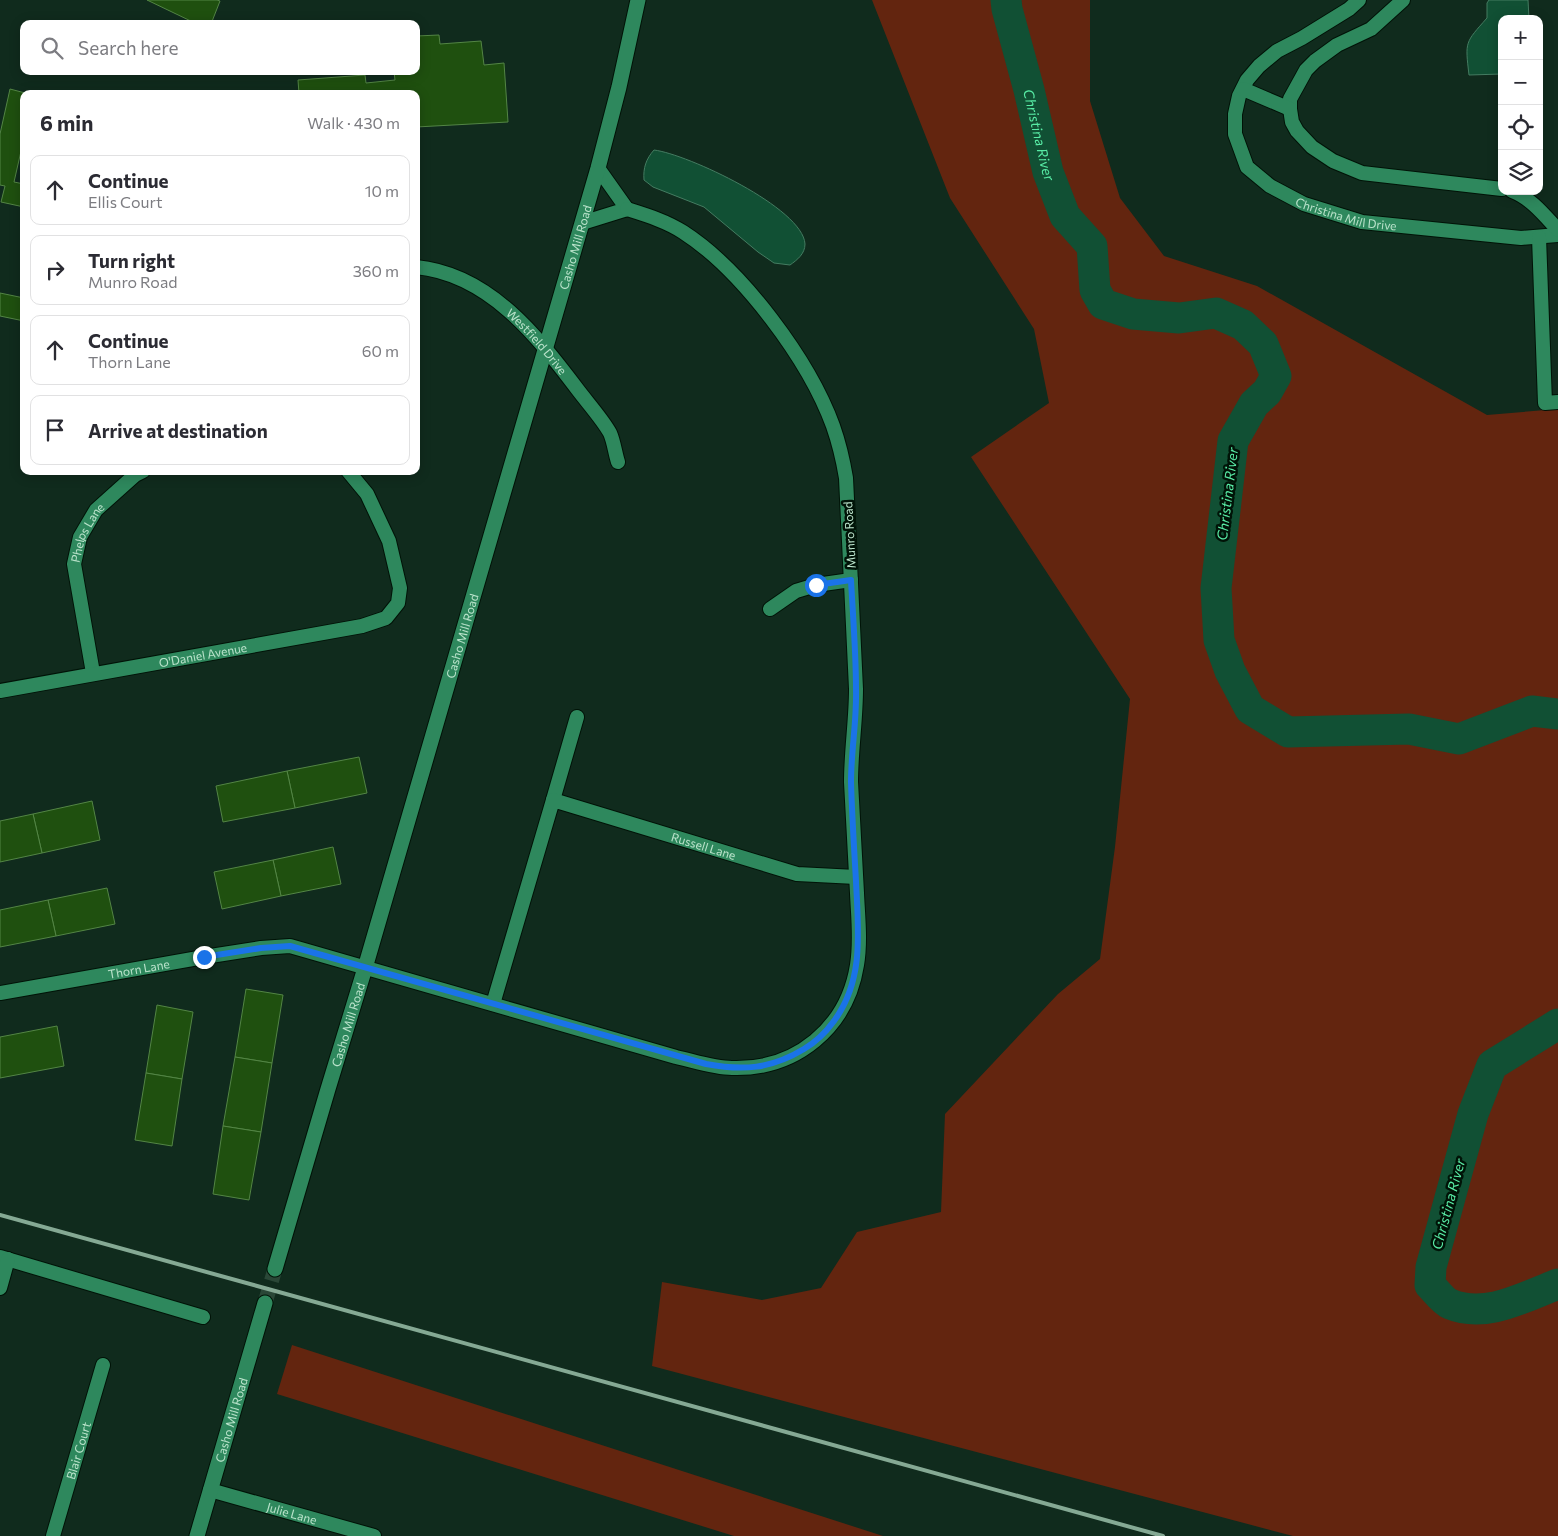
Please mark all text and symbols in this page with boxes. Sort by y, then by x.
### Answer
map controls [1498,15,1543,195]
button: + [1498,15,1543,60]
search box [20,20,420,75]
icon: search [38,34,66,62]
text: Search here [78,36,178,59]
button: − [1498,60,1543,105]
water label: Christina River [1021,87,1059,184]
button: locate [1498,105,1543,150]
text: 6 min [40,110,93,135]
text: Walk · 430 m [307,113,400,132]
button: layers [1498,150,1543,195]
text: Continue [88,169,168,192]
icon: ahead [41,176,69,204]
text: 10 m [365,181,399,200]
text: Ellis Court [88,192,163,211]
street label: Christina Mill Drive [1293,194,1397,232]
street label: Casho Mill Road [556,203,594,291]
text: Turn right [88,249,175,272]
icon: right [41,256,69,284]
text: 360 m [353,261,399,280]
text: Munro Road [88,272,177,291]
street label: Westfield Drive [504,305,570,377]
text: Continue [88,329,168,352]
icon: ahead [41,336,69,364]
text: 60 m [362,341,399,360]
text: Thorn Lane [88,352,171,371]
icon: arrive [41,416,69,444]
text: Arrive at destination [88,419,268,442]
water label: Christina River [1213,446,1241,541]
street label: Phelps Lane [68,500,106,564]
street label: Munro Road [840,501,858,569]
route start [805,574,828,597]
street label: Casho Mill Road [443,592,481,680]
street label: O'Daniel Avenue [158,640,248,669]
street label: Russell Lane [670,829,738,862]
route end [193,946,216,969]
street label: Thorn Lane [107,956,171,981]
street label: Casho Mill Road [328,981,367,1068]
water label: Christina River [1428,1156,1468,1251]
street label: Casho Mill Road [212,1376,250,1464]
street label: Blair Court [63,1420,93,1481]
street label: Julie Lane [265,1499,318,1527]

